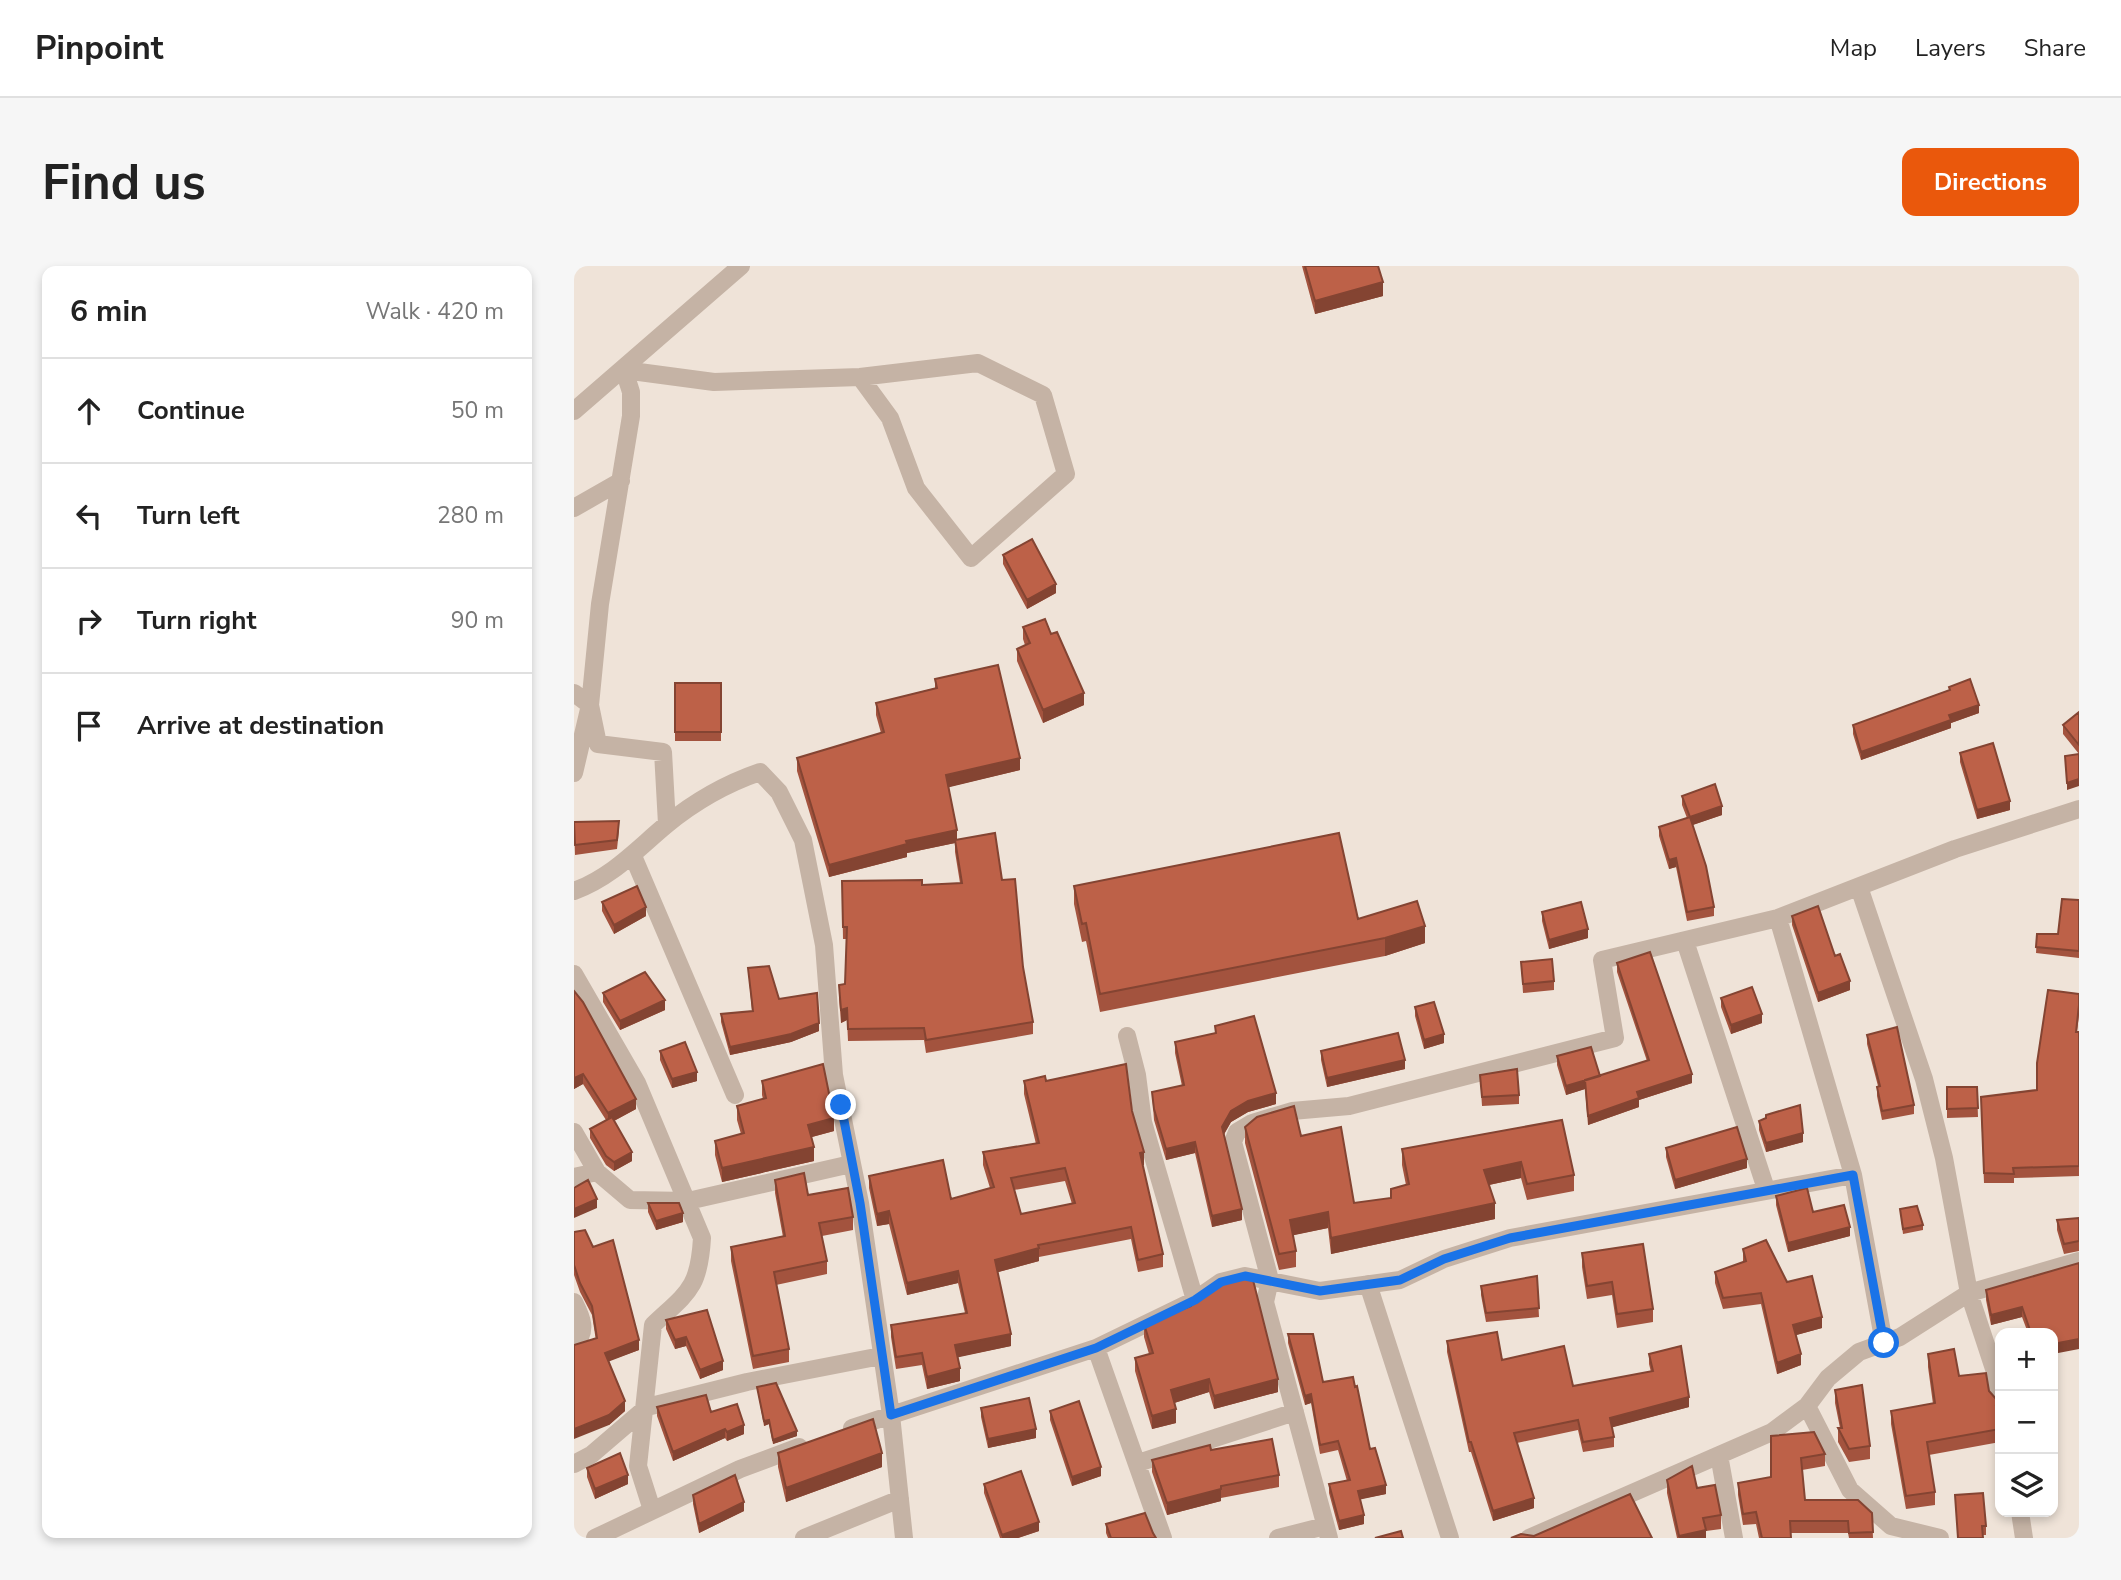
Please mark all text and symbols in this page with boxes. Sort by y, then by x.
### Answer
text: Pinpoint [35,26,163,71]
text: Map [1830,32,1877,64]
text: Layers [1915,32,1986,64]
text: Share [2024,32,2086,64]
button: Directions [1902,148,2079,216]
text: Find us [42,149,206,216]
text: 6 min [70,291,148,332]
text: Walk · 420 m [365,296,504,327]
icon: ahead [70,392,108,430]
text: Continue [137,393,245,428]
text: 50 m [451,395,504,426]
icon: left [70,497,108,535]
text: Turn left [137,498,240,533]
text: 280 m [437,500,504,531]
icon: right [70,602,108,640]
text: Turn right [137,603,256,638]
text: 90 m [451,605,504,636]
icon: arrive [70,707,108,745]
text: Arrive at destination [137,708,384,743]
route end [825,1089,856,1120]
route start [1868,1327,1899,1358]
map controls [1995,1328,2058,1517]
button: + [1995,1328,2058,1391]
button: − [1995,1391,2058,1454]
button: layers [1995,1454,2058,1517]

